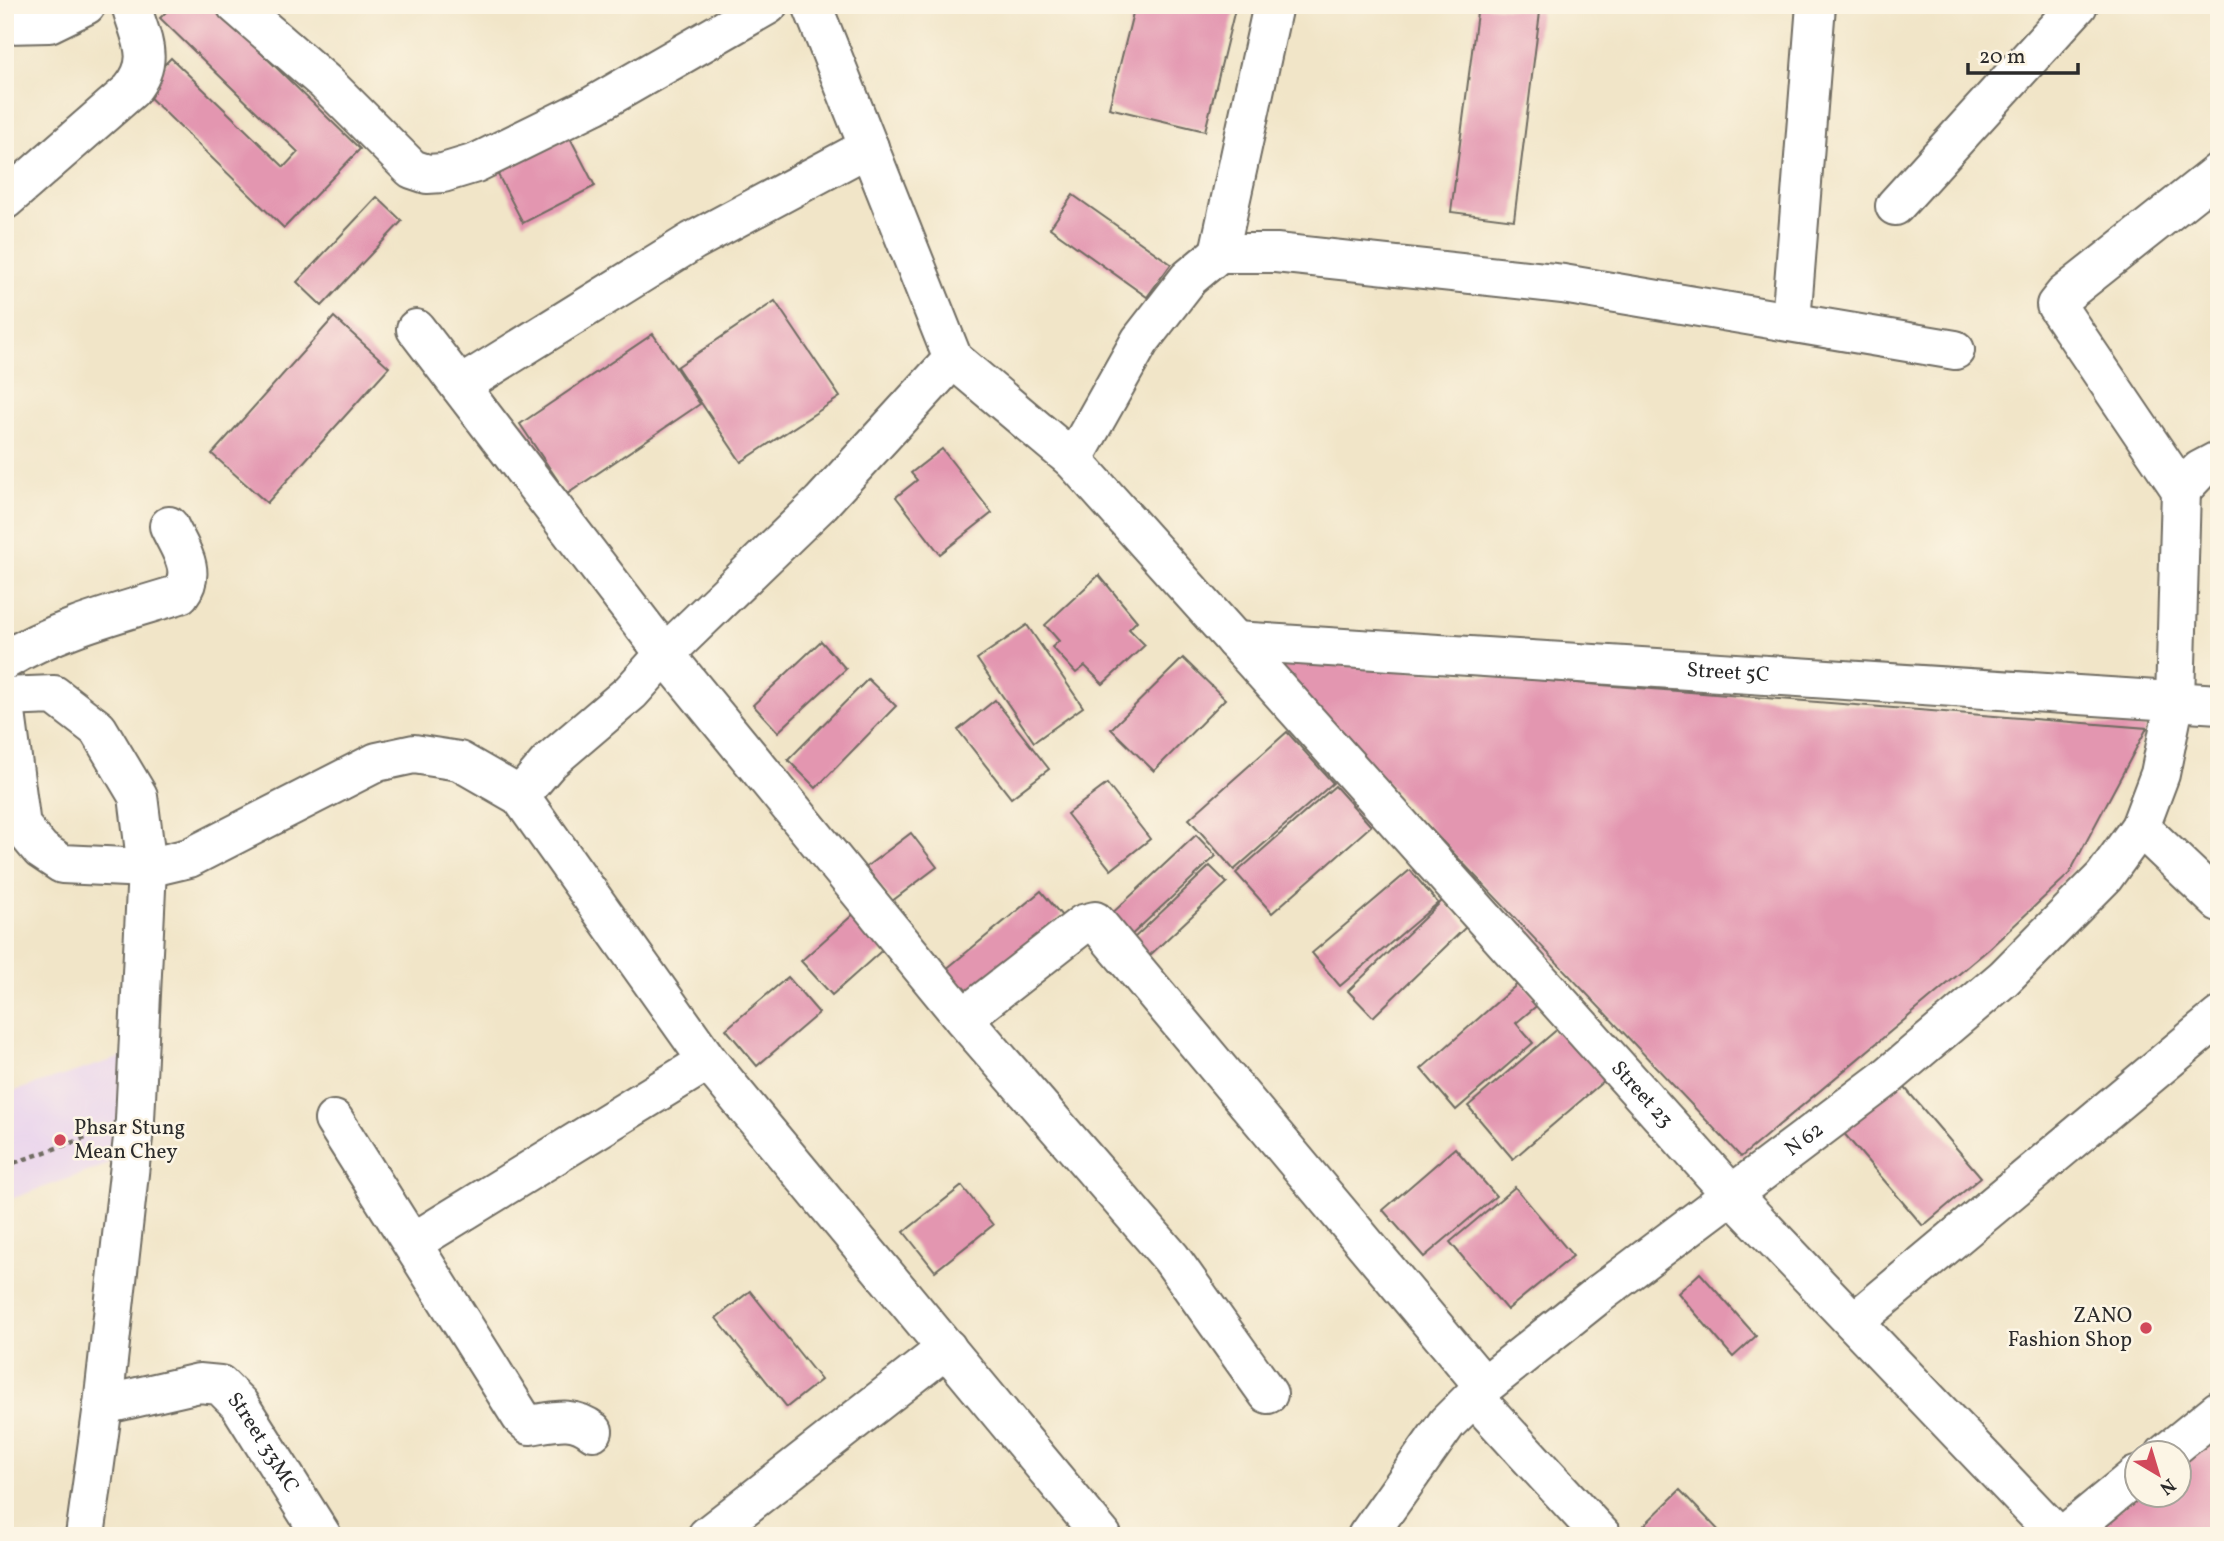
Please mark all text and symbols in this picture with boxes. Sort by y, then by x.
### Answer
scale bar [1968,32,2079,76]
text: 20 m [1979,43,2025,72]
street label: Street 5C [1686,655,1770,690]
street label: Street 23 [1604,1055,1680,1134]
place label: Phsar Stung Mean Chey [74,1114,185,1167]
street label: N 62 [1779,1115,1830,1164]
marker: Phsar Stung Mean Chey [52,1132,68,1148]
place label: ZANO Fashion Shop [2008,1302,2132,1355]
marker: ZANO Fashion Shop [2138,1320,2154,1336]
street label: Street 33MC [221,1386,306,1499]
north arrow [2122,1440,2192,1510]
text: N [2154,1471,2181,1500]

